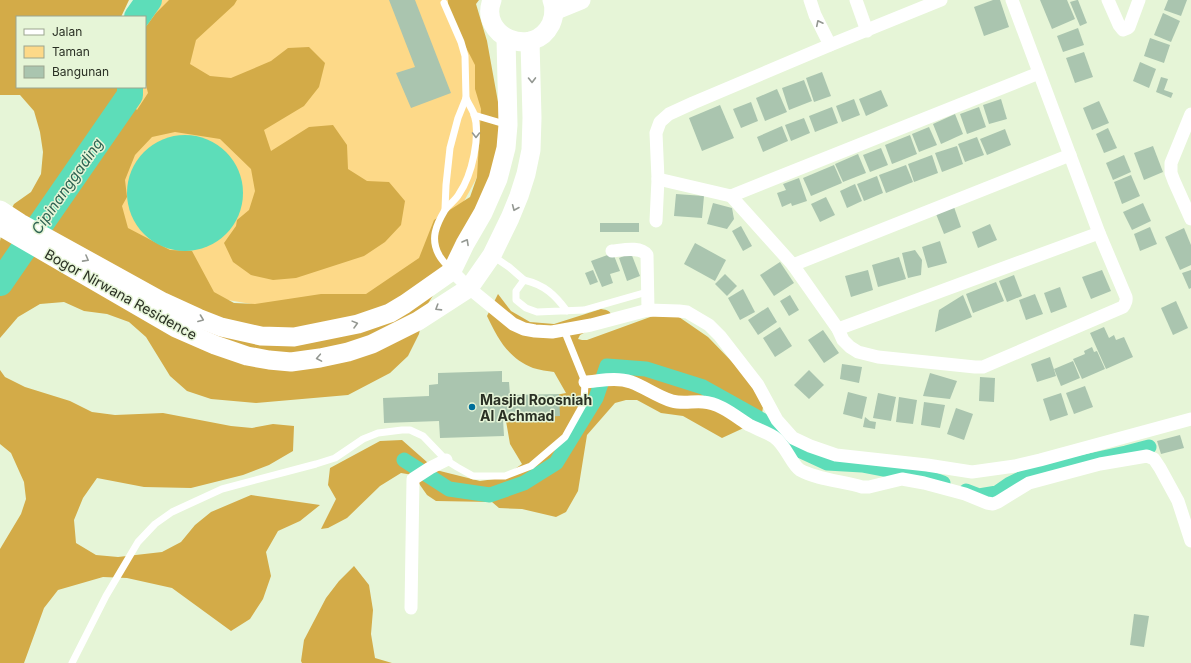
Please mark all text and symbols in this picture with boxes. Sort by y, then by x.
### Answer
legend [16,16,146,88]
one-way arrow [816,19,824,27]
text: Jalan [52,24,82,39]
text: Taman [52,44,90,59]
text: Bangunan [52,64,109,79]
one-way arrow [527,77,536,83]
one-way arrow [472,132,480,138]
water label: Cipinanggading [27,134,107,238]
one-way arrow [511,204,519,211]
one-way arrow [462,239,469,246]
street label: Bogor Nirwana Residence [42,245,200,343]
one-way arrow [82,255,89,262]
one-way arrow [435,303,442,311]
one-way arrow [198,315,205,323]
one-way arrow [351,320,358,329]
one-way arrow [316,353,322,362]
place label: Masjid Roosniah Al Achmad [480,391,592,424]
marker: Masjid Roosniah Al Achmad [467,402,477,412]

